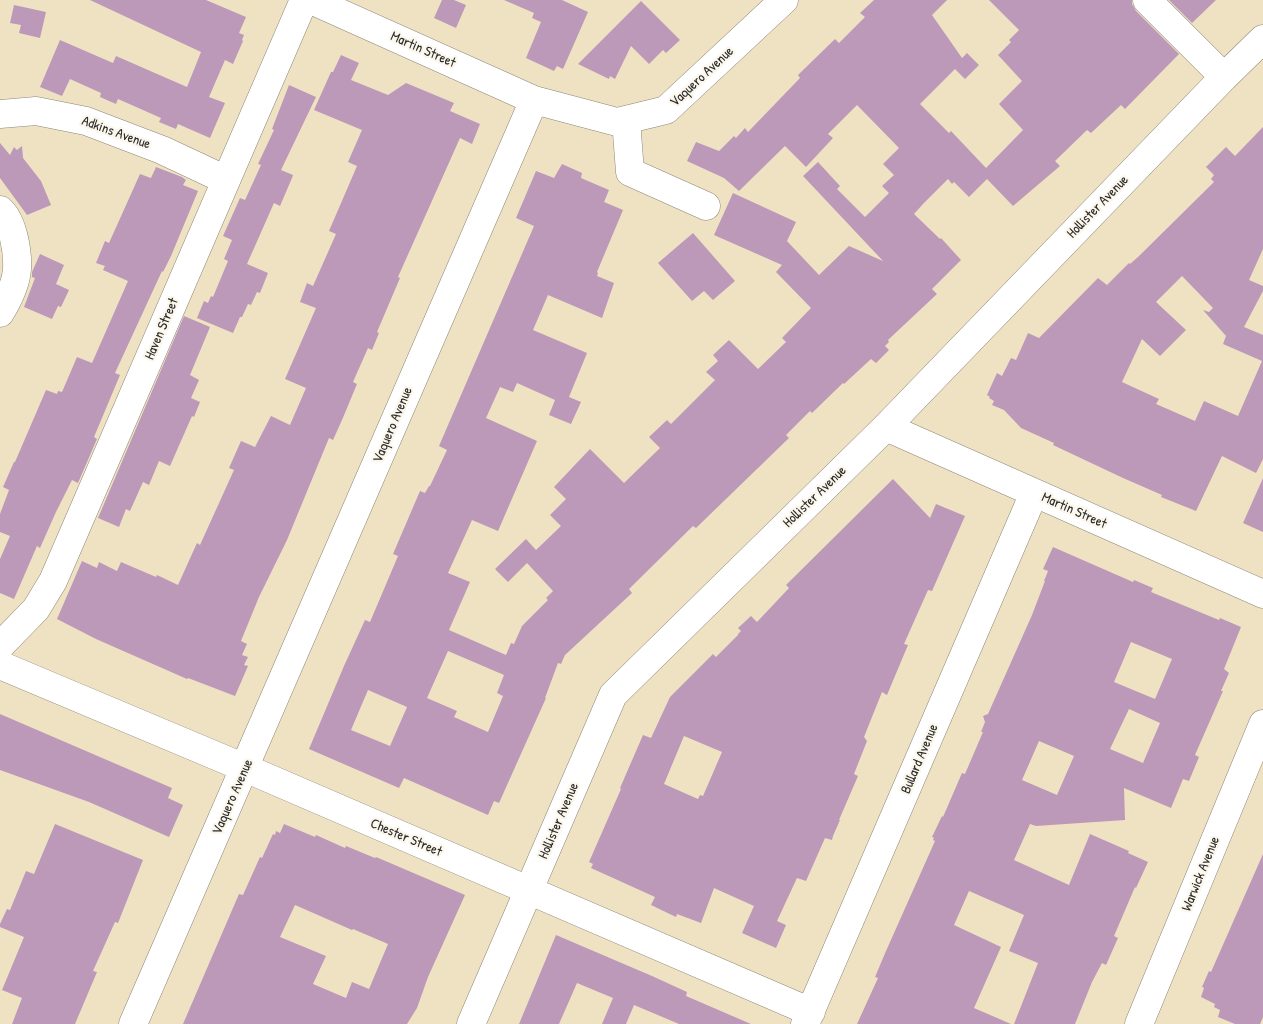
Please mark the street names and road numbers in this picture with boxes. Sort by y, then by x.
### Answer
street label: Martin Street [388,28,458,72]
street label: Vaquero Avenue [667,43,737,111]
street label: Adkins Avenue [79,113,153,153]
street label: Hollister Avenue [1064,172,1132,242]
street label: Haven Street [142,296,182,362]
street label: Vaquero Avenue [369,385,417,465]
street label: Hollister Avenue [780,463,850,531]
street label: Martin Street [1039,489,1109,533]
street label: Bullard Avenue [898,722,942,796]
street label: Vaquero Avenue [209,757,257,837]
street label: Hollister Avenue [535,780,583,862]
street label: Chester Street [368,815,444,861]
street label: Warwick Avenue [1178,834,1224,914]

